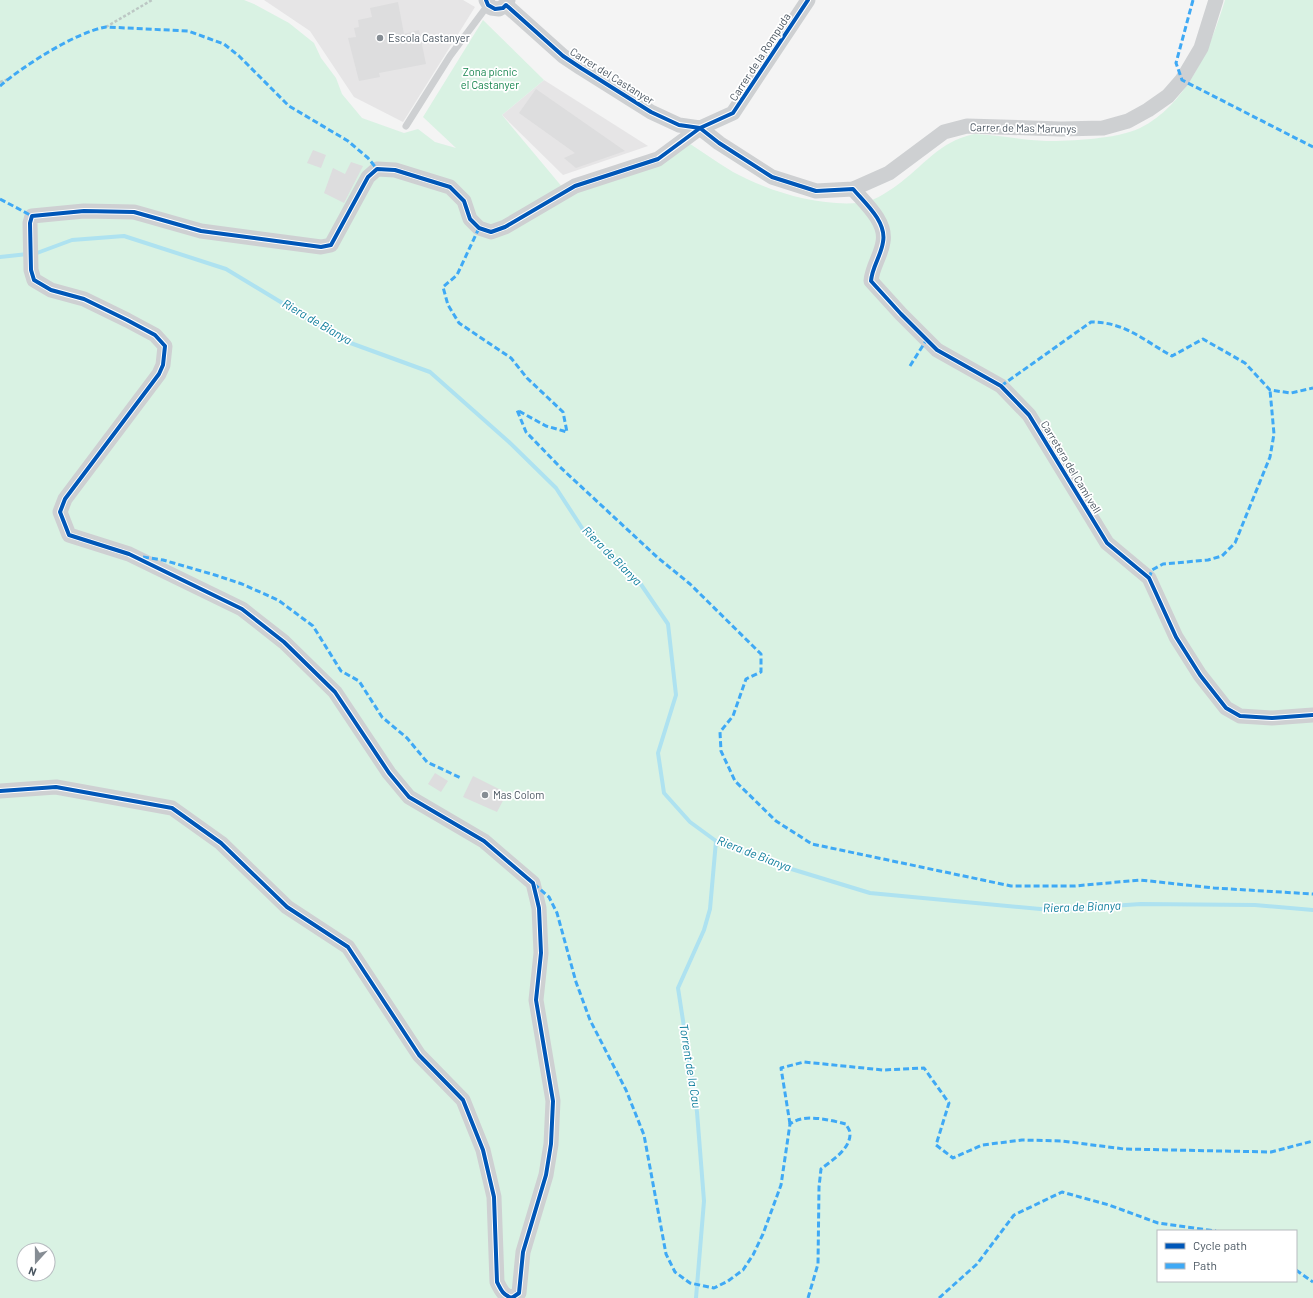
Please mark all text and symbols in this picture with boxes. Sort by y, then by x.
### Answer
street label: Carrer de la Rompuda [726,10,793,103]
place label: Escola Castanyer [388,31,470,44]
marker: Escola Castanyer [375,33,385,43]
street label: Carrer del Castanyer [568,44,657,107]
park label: Zona pícnic el Castanyer [461,65,519,91]
street label: Carrer de Mas Marunys [970,120,1076,135]
water label: Riera de Bianya [280,296,355,347]
street label: Carretera del Camí vell [1039,418,1104,515]
water label: Riera de Bianya [580,523,645,588]
place label: Mas Colom [493,788,544,801]
marker: Mas Colom [480,790,490,800]
water label: Riera de Bianya [715,833,793,874]
water label: Riera de Bianya [1043,898,1121,914]
water label: Torrent de la Cau [677,1023,705,1109]
legend [1157,1230,1297,1282]
text: Cycle path [1193,1238,1247,1252]
north arrow [16,1242,56,1282]
text: Path [1193,1258,1217,1272]
text: N [26,1264,38,1279]

